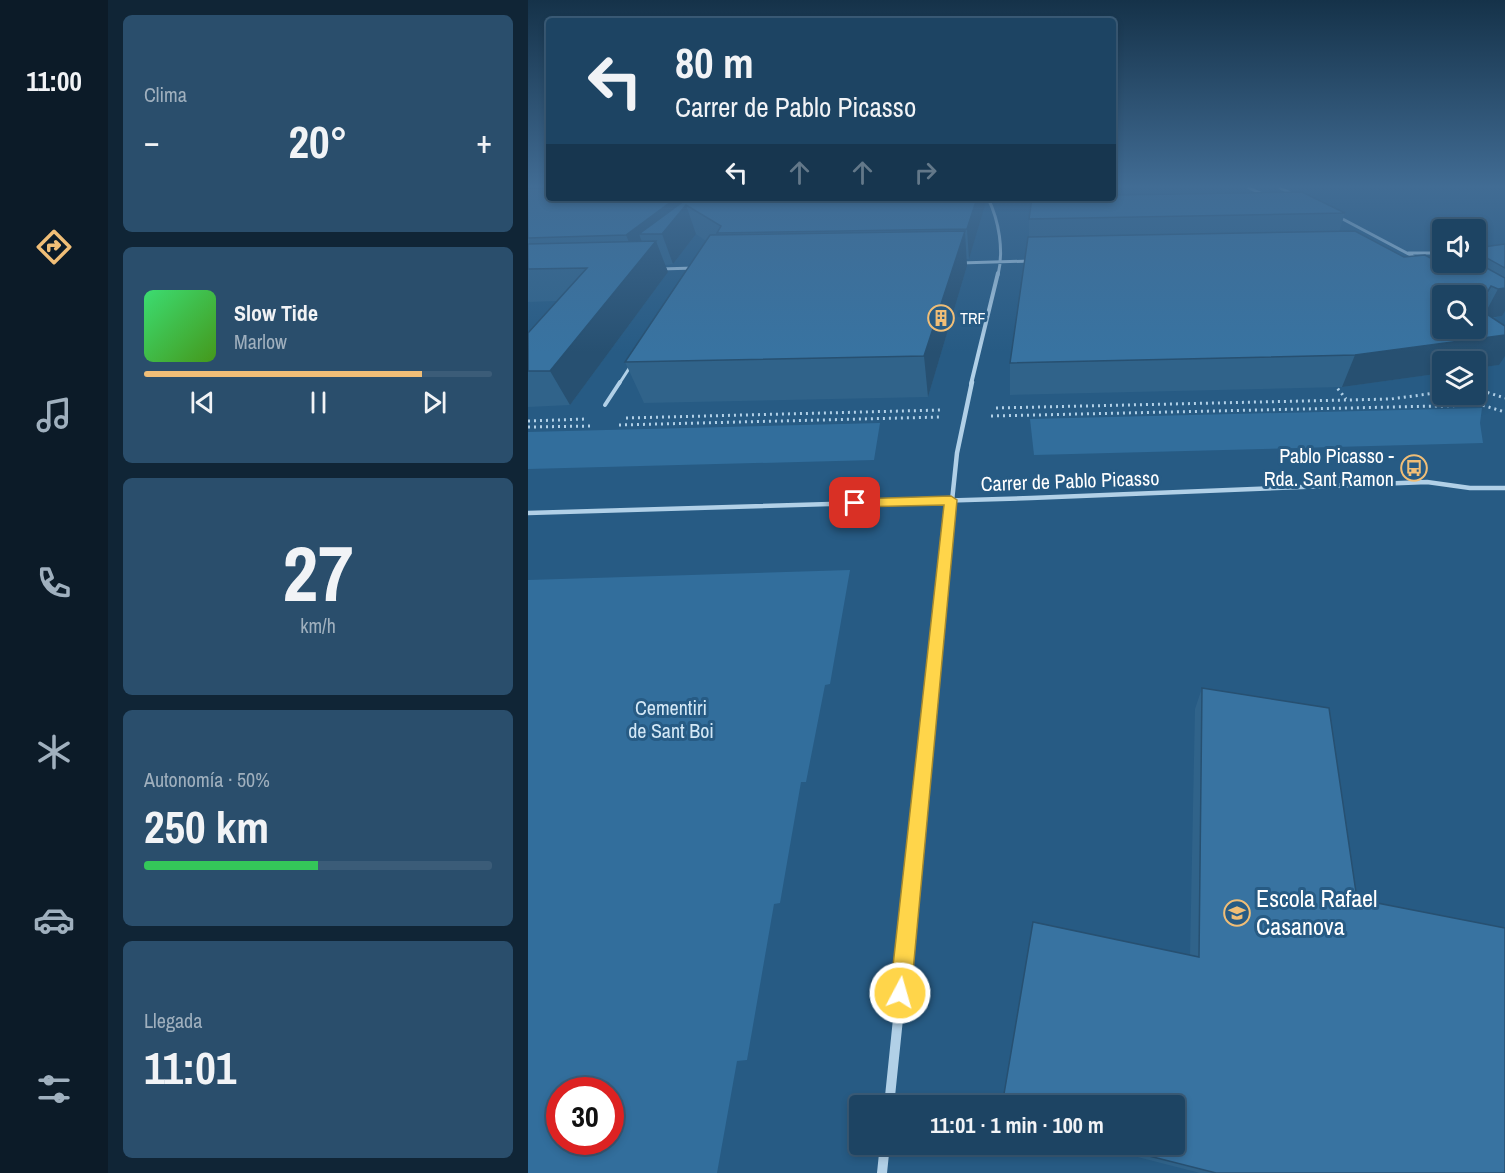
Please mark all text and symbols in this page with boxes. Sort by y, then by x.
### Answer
text: 80 m [675,35,754,91]
icon: left [576,42,654,120]
text: 11:00 [26,63,82,99]
text: Clima [144,81,187,108]
text: Carrer de Pablo Picasso [675,89,916,125]
text: 20° [288,111,348,172]
text: − [144,119,160,163]
text: + [476,119,492,163]
icon: left [720,156,753,189]
icon: ahead [783,156,816,189]
icon: ahead [846,156,879,189]
icon: right [909,156,942,189]
map controls [1432,219,1486,405]
button: sound [1432,219,1486,273]
icon: directions [33,226,75,268]
button: search [1432,285,1486,339]
text: Slow Tide [234,298,318,328]
building icon: TRF [926,303,956,333]
place label: TRF [960,307,986,329]
text: Marlow [234,328,287,355]
button: layers [1432,351,1486,405]
icon: previous [186,386,219,419]
icon: pause [302,386,335,419]
icon: next [418,386,451,419]
icon: music [33,394,75,436]
place label: Pablo Picasso - Rda. Sant Ramon [1264,442,1395,492]
bus stop icon: Pablo Picasso - Rda. Sant Ramon [1399,453,1429,483]
street label: Carrer de Pablo Picasso [980,464,1160,497]
pin [829,477,880,528]
icon: arrive [838,486,871,519]
text: 27 [282,520,354,625]
icon: phone [33,562,75,604]
text: km/h [300,612,336,639]
park label: Cementiri de Sant Boi [628,694,714,744]
icon: climate [33,731,75,773]
text: Autonomía · 50% [144,766,270,793]
text: 250 km [144,796,269,857]
place label: Escola Rafael Casanova [1256,882,1377,942]
school or university icon: Escola Rafael Casanova [1222,898,1252,928]
icon: car [33,899,75,941]
position arrow [868,961,932,1025]
text: Llegada [144,1007,202,1034]
text: 11:01 [144,1037,236,1098]
icon: filters [33,1068,75,1110]
speed limit sign: 30 [546,1077,624,1155]
text: 11:01 · 1 min · 100 m [930,1110,1104,1140]

